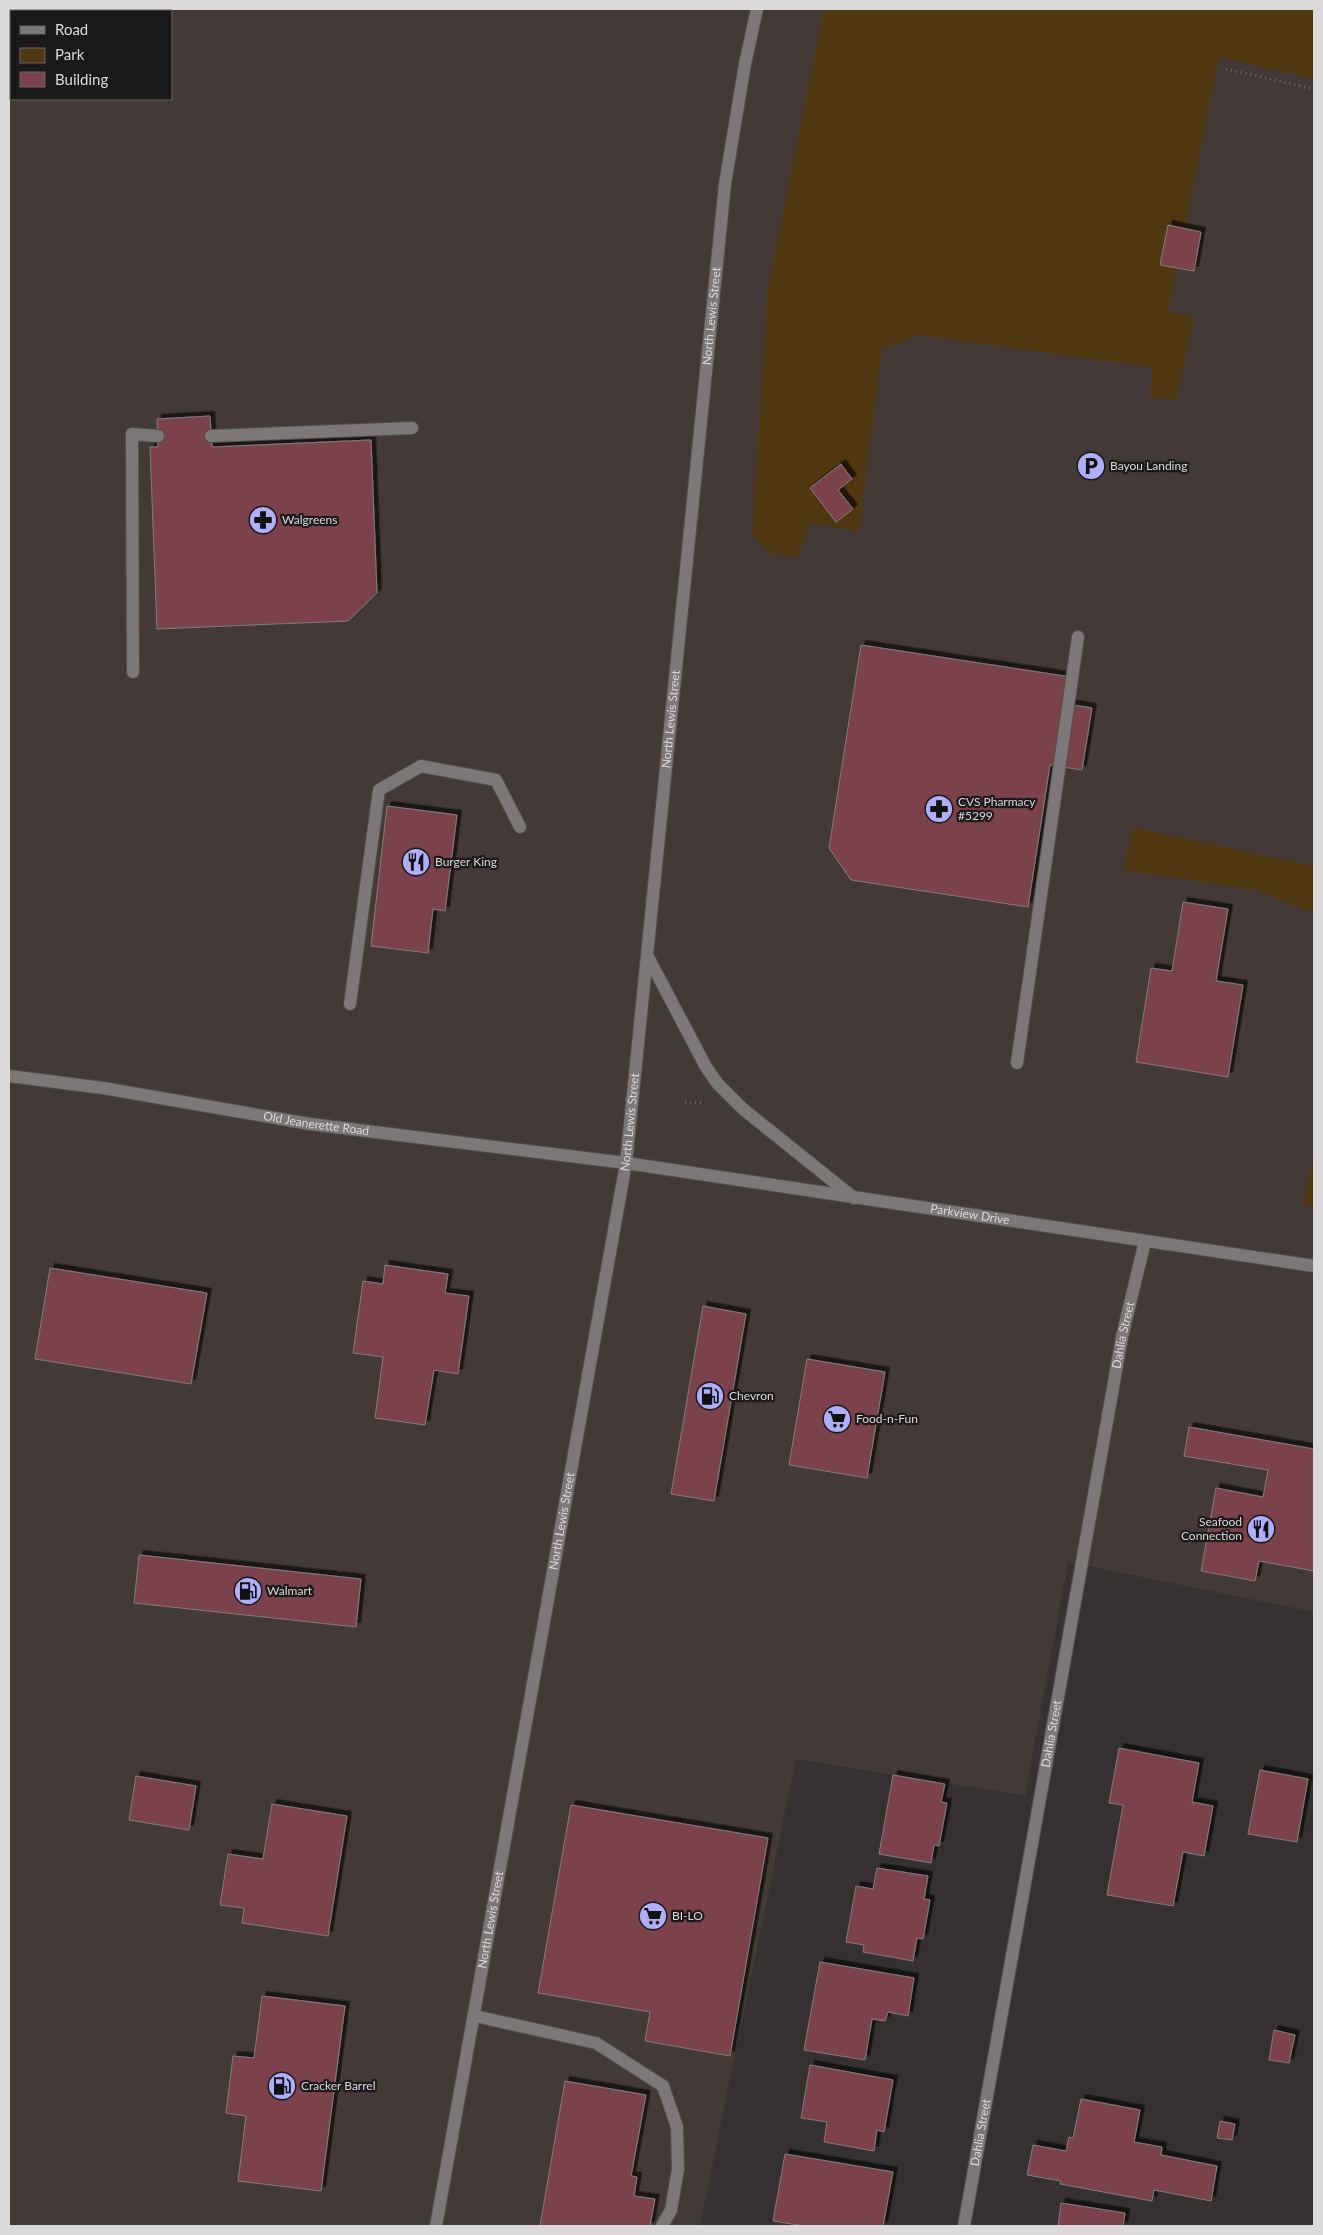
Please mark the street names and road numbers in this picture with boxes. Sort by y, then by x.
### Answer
street label: North Lewis Street [699,266,724,366]
street label: North Lewis Street [658,669,683,769]
street label: North Lewis Street [617,1072,642,1172]
street label: Old Jeanerette Road [262,1108,370,1138]
street label: Parkview Drive [929,1201,1011,1227]
street label: Dahlia Street [1109,1299,1137,1370]
street label: North Lewis Street [545,1471,578,1571]
street label: Dahlia Street [1038,1698,1064,1768]
street label: North Lewis Street [474,1869,506,1970]
street label: Dahlia Street [967,2097,994,2167]

